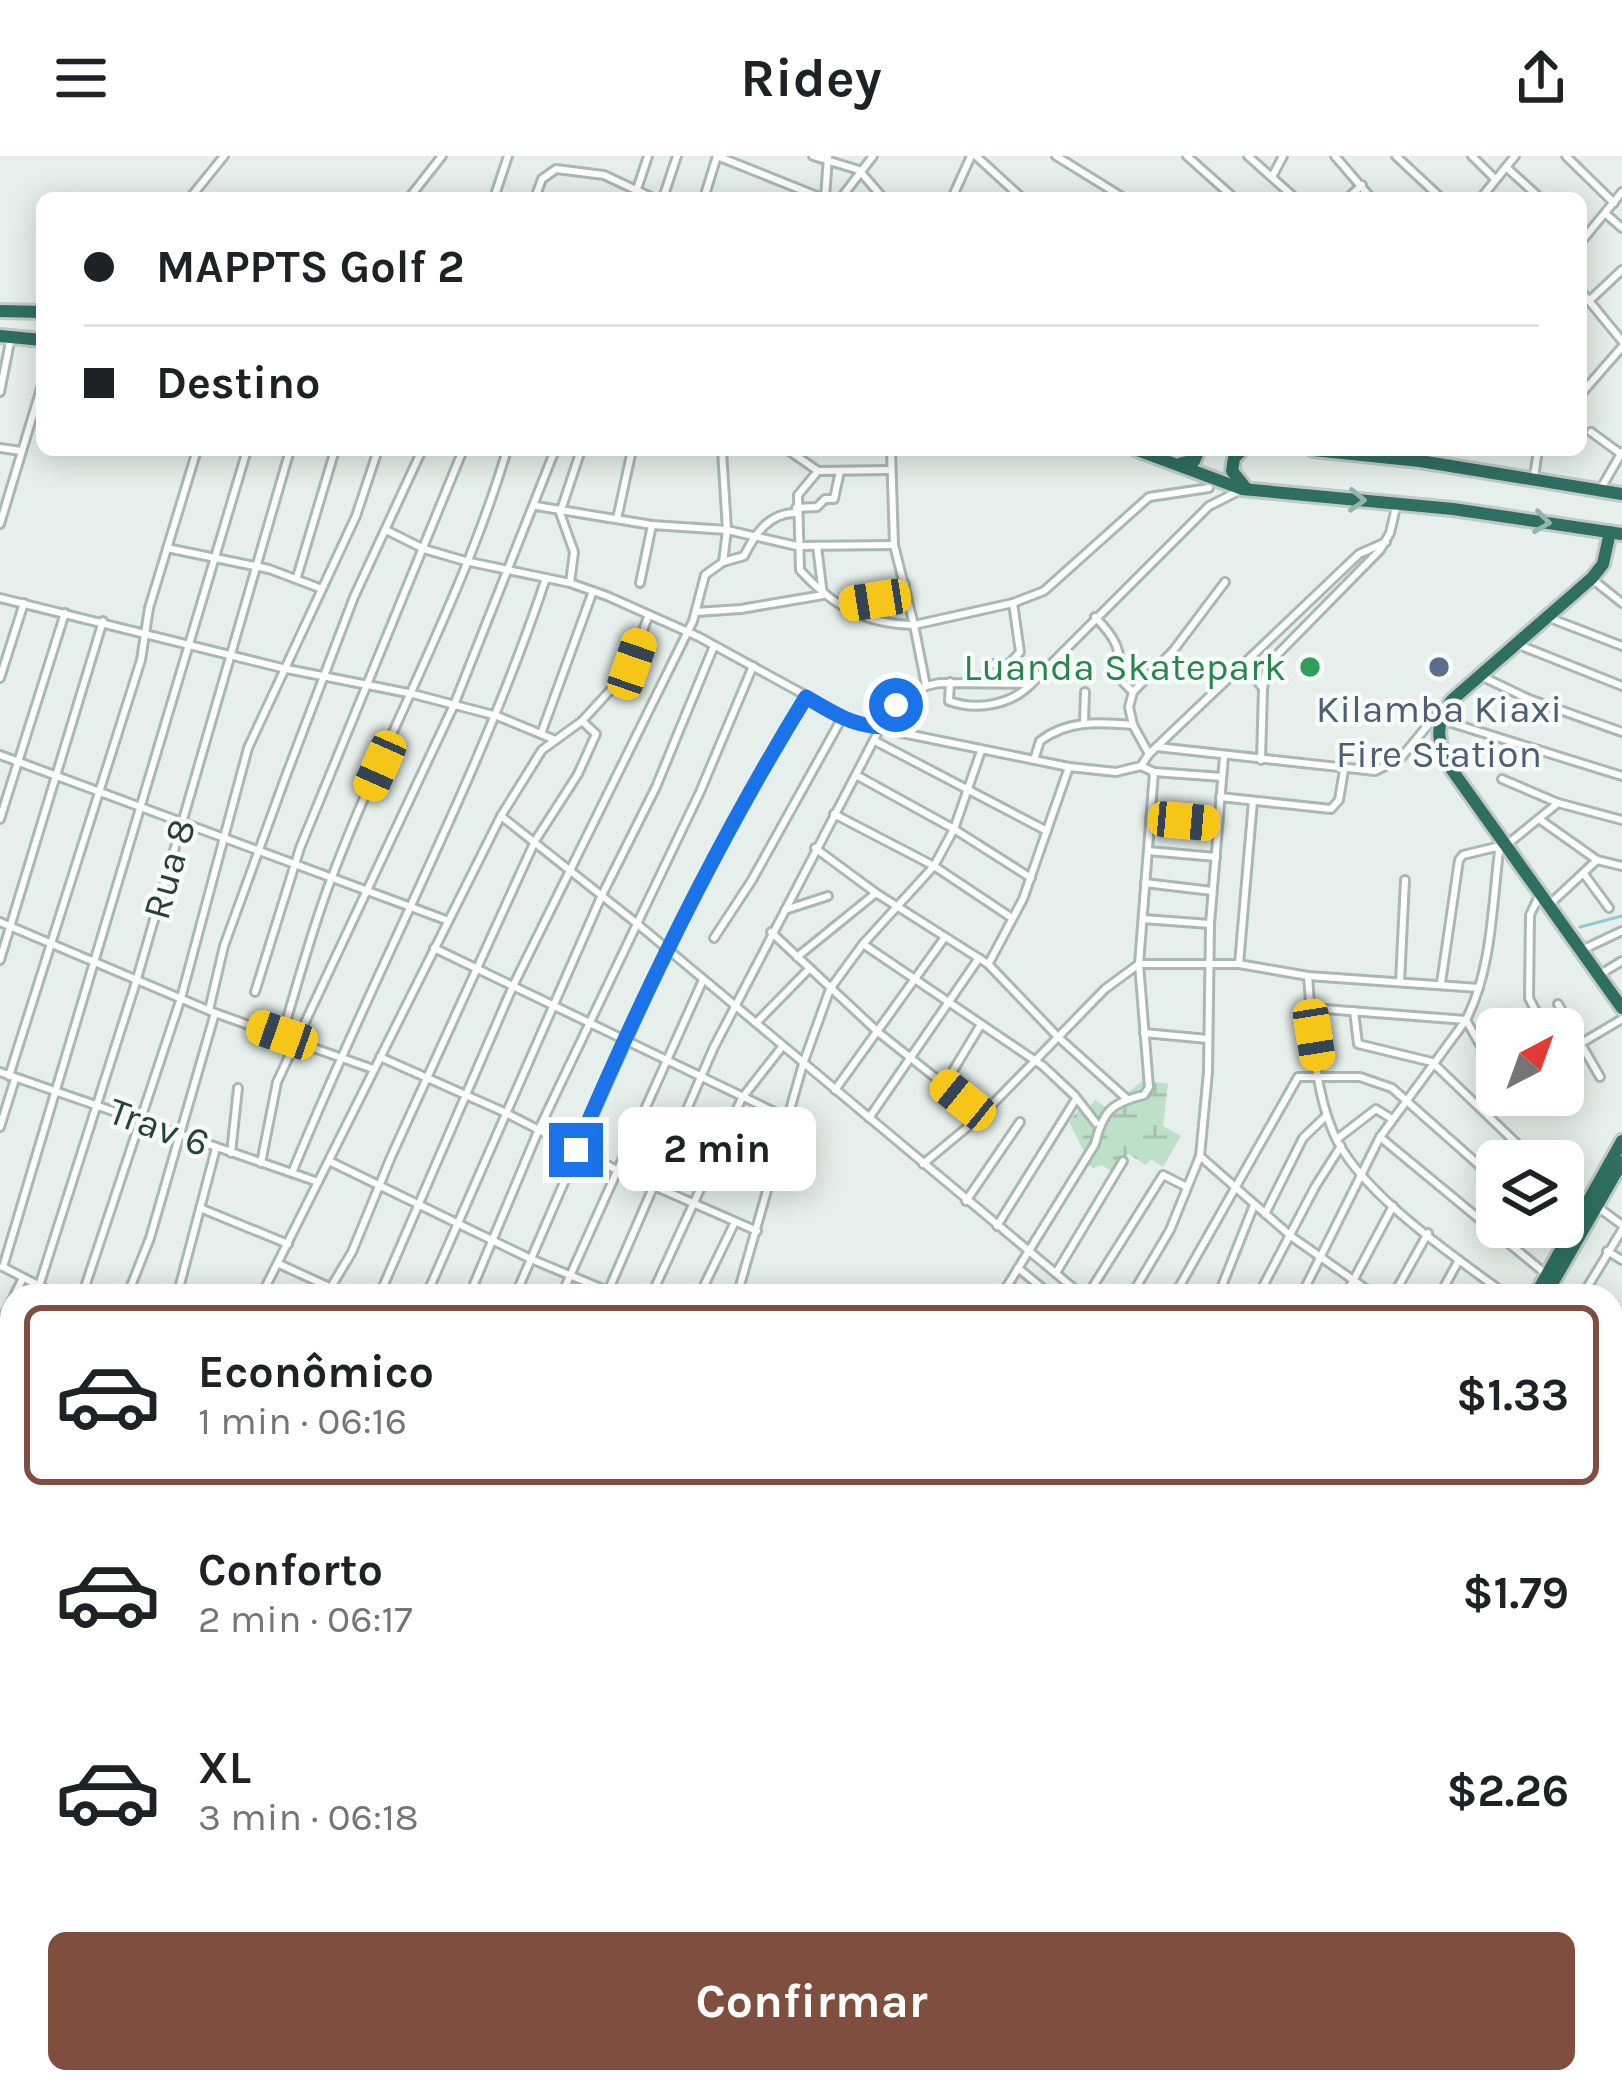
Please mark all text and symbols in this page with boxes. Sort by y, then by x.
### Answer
icon: menu [48,45,114,111]
icon: share [1508,45,1574,111]
text: Ridey [740,46,882,110]
text: MAPPTS Golf 2 [156,241,465,293]
text: Destino [156,357,321,409]
one-way arrow [1348,487,1367,513]
one-way arrow [1532,508,1552,534]
car [837,577,913,623]
car [603,624,661,704]
place label: Luanda Skatepark [963,644,1286,690]
marker: Luanda Skatepark [1297,654,1323,680]
marker: Kilamba Kiaxi Fire Station [1426,654,1452,680]
route start [869,678,923,732]
place label: Kilamba Kiaxi Fire Station [1316,686,1562,777]
car [349,726,411,806]
car [1147,800,1221,842]
street label: Rua 8 [133,814,205,924]
car [1291,997,1337,1073]
car [242,1006,322,1064]
north arrow [1476,1008,1584,1116]
map controls [1476,1008,1584,1248]
car [924,1063,1002,1137]
street label: Trav 6 [103,1088,215,1166]
callout: 2 min [618,1108,816,1192]
route end [549,1123,603,1177]
text: 2 min [663,1126,771,1172]
button: layers [1476,1140,1584,1248]
icon: car [54,1341,162,1449]
text: Econômico [198,1346,434,1398]
text: $1.33 [1456,1369,1569,1421]
text: 1 min · 06:16 [198,1398,407,1444]
icon: car [54,1539,162,1647]
text: Conforto [198,1544,383,1596]
text: $1.79 [1462,1567,1569,1619]
text: 2 min · 06:17 [198,1596,413,1642]
icon: car [54,1737,162,1845]
text: XL [198,1742,251,1794]
text: $2.26 [1447,1765,1569,1817]
text: 3 min · 06:18 [198,1794,419,1840]
button: Confirmar [48,1932,1575,2070]

